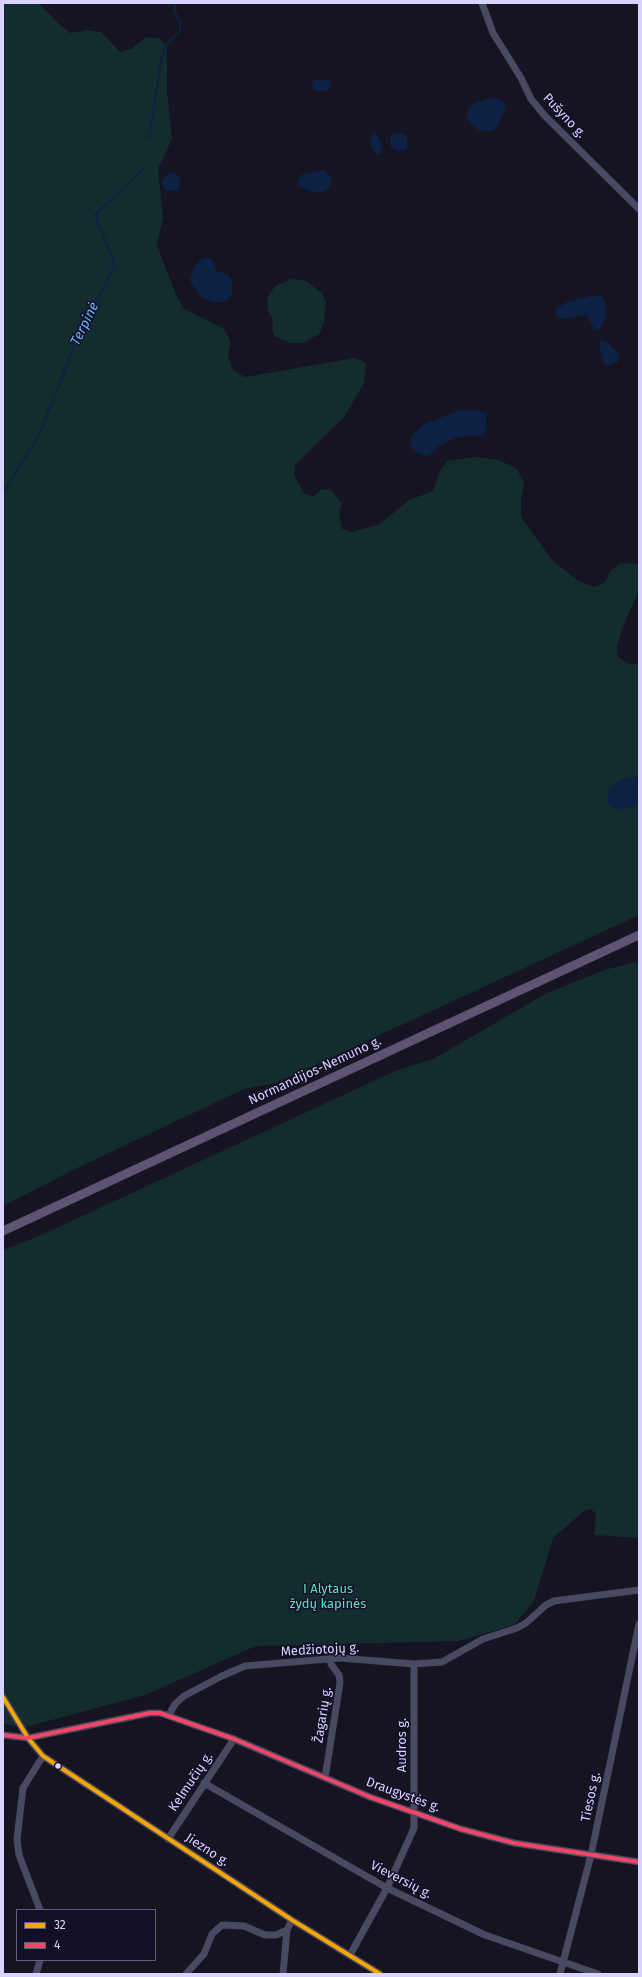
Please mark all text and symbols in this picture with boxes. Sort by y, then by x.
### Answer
street label: Pušyno g. [539,90,589,142]
water label: Terpinė [67,299,103,349]
street label: Normandijos-Nemuno g. [246,1033,384,1109]
park label: I Alytaus žydų kapinės [290,1581,366,1612]
street label: Medžiotojų g. [280,1640,360,1660]
street label: Žagarių g. [311,1686,335,1744]
street label: Audros g. [394,1718,410,1772]
street label: Kelmučių g. [166,1750,216,1814]
unlabelled marker [53,1761,63,1771]
street label: Tiesos g. [578,1771,604,1823]
street label: Draugystės g. [364,1774,442,1816]
street label: Jiezno g. [182,1830,232,1870]
street label: Vieversių g. [368,1858,434,1902]
legend [16,1909,156,1961]
text: 32 [54,1918,66,1932]
text: 4 [54,1938,60,1952]

